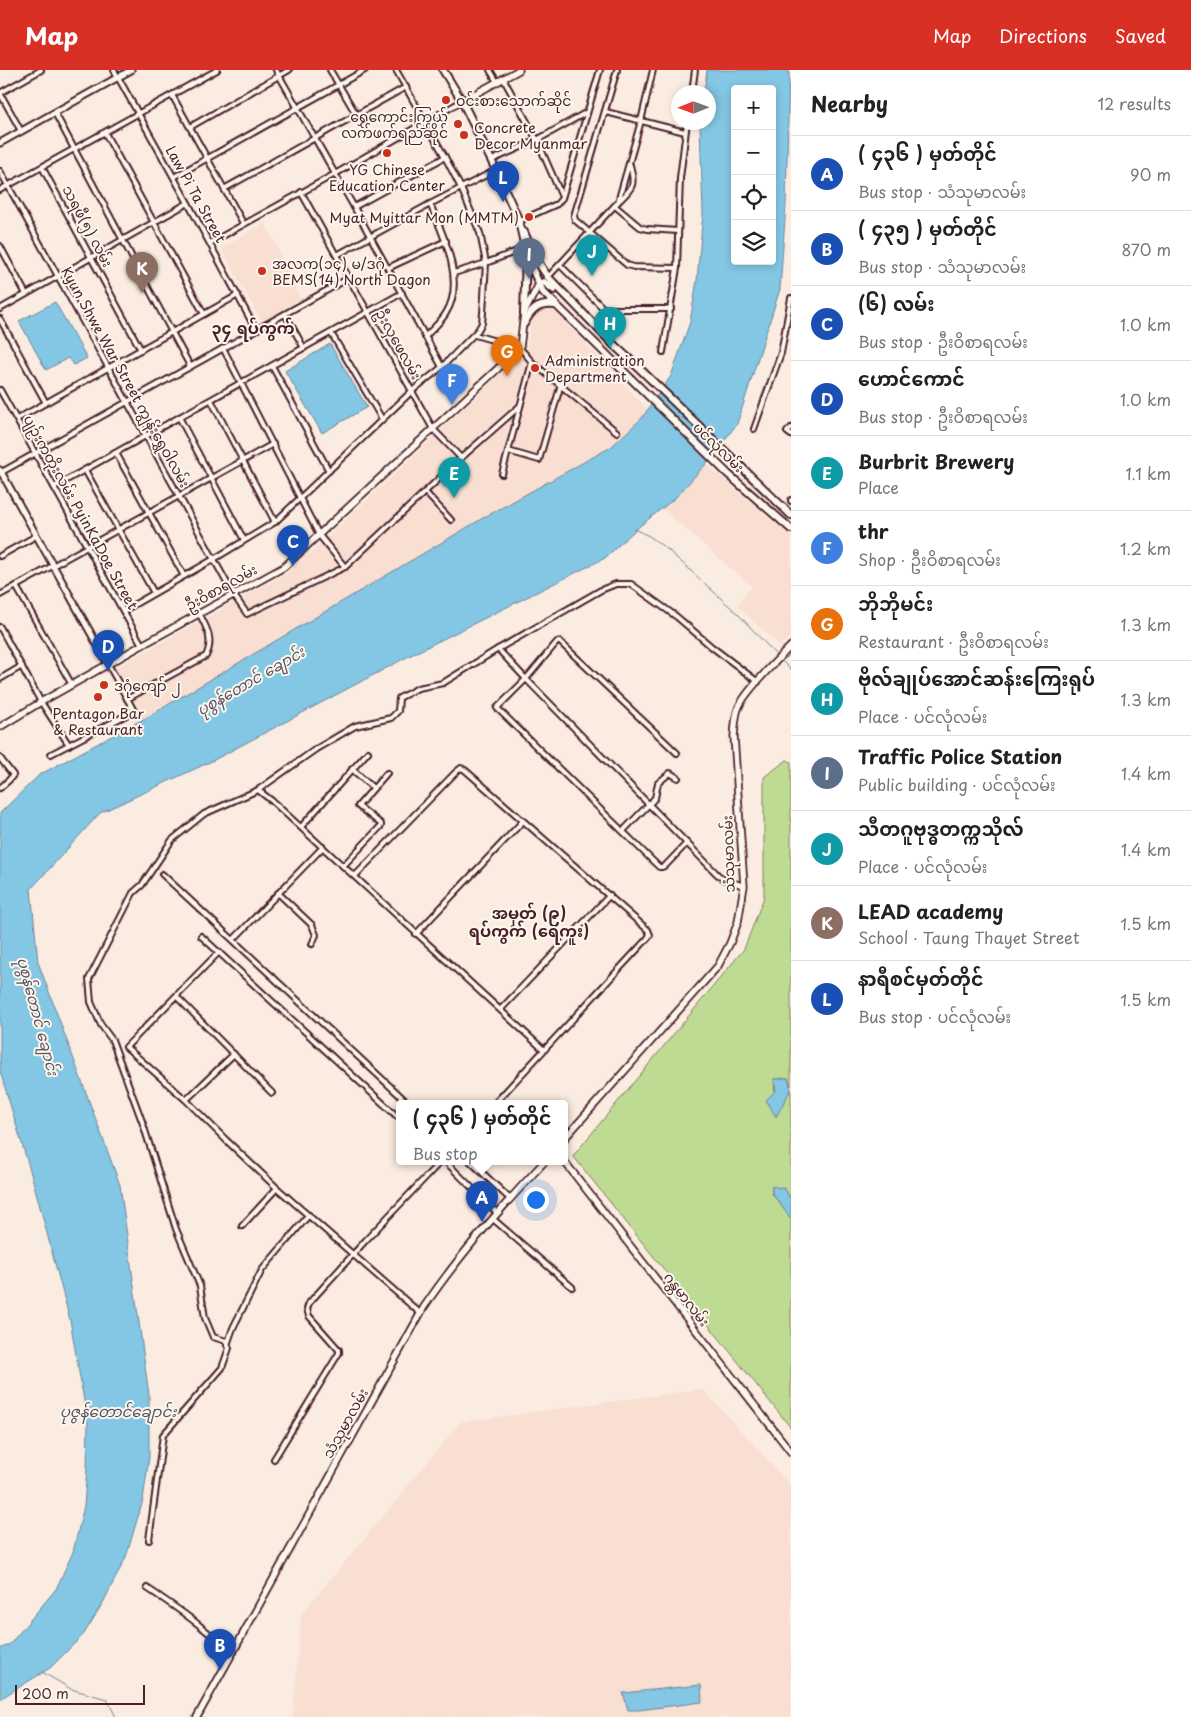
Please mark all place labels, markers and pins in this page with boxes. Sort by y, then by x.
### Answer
place label: ဝင်းစားသောက်ဆိုင် [456,90,571,113]
marker: ဝင်းစားသောက်ဆိုင် [440,94,452,106]
place label: ရွှေကောင်းကြွယ် လက်ဖက်ရည်ဆိုင် [341,106,448,145]
place label: Concrete Decor Myanmar [474,117,587,154]
marker: ရွှေကောင်းကြွယ် လက်ဖက်ရည်ဆိုင် [452,118,464,130]
marker: Concrete Decor Myanmar [458,129,470,141]
marker: YG Chinese Education Center [381,147,393,159]
place label: YG Chinese Education Center [329,159,445,196]
pin: L [487,161,519,202]
place label: Myat Myittar Mon (MMTM) [330,207,519,228]
marker: Myat Myittar Mon (MMTM) [523,211,535,223]
pin: J [576,235,608,276]
pin: I [513,238,545,279]
pin: K [126,252,158,293]
place label: အလက(၁၄) မ/ဒဂုံ BEMS(14) North Dagon [272,253,431,290]
marker: အလက(၁၄) မ/ဒဂုံ BEMS(14) North Dagon [256,265,268,277]
pin: H [594,307,626,348]
pin: G [491,335,523,376]
place label: Administration Department [545,350,645,387]
marker: Administration Department [529,362,541,374]
pin: F [436,364,468,405]
pin: E [438,457,470,498]
pin: C [277,525,309,566]
pin: D [92,630,124,671]
place label: ဒဂုံကျော် ၂ [114,675,181,698]
marker: ဒဂုံကျော် ၂ [98,679,110,691]
marker: Pentagon Bar & Restaurant [92,691,104,703]
place label: Pentagon Bar & Restaurant [52,703,144,740]
pin: A [466,1181,498,1222]
pin: B [204,1629,236,1670]

